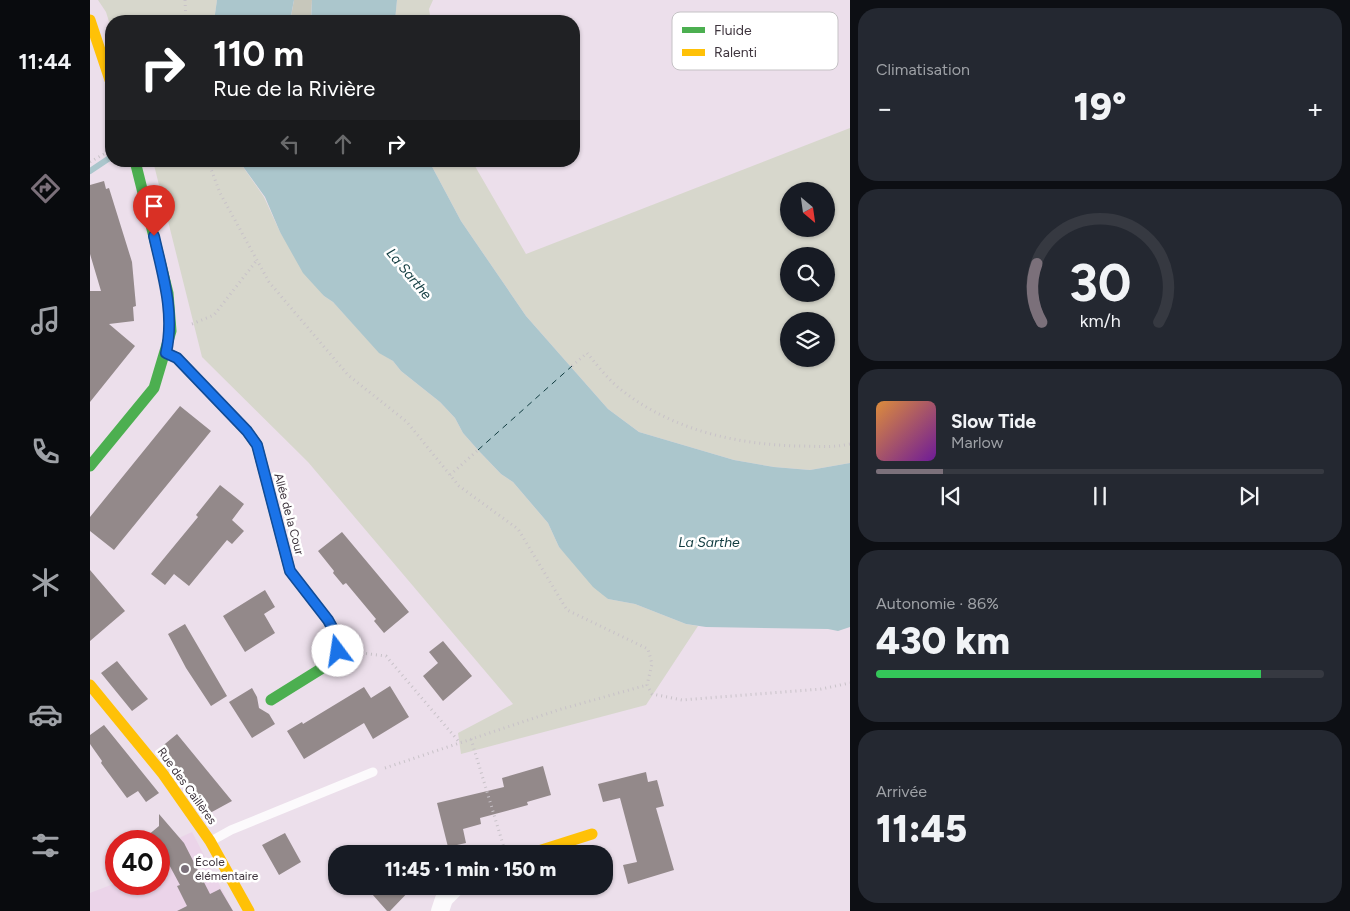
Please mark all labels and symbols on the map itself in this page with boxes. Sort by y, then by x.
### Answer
legend [672,12,838,70]
text: Fluide [714,22,752,39]
text: Ralenti [714,44,757,61]
north arrow [780,182,835,238]
pin [133,185,175,236]
water label: La Sarthe [383,245,435,303]
street label: Allée de la Cour [271,472,307,556]
water label: La Sarthe [678,534,740,551]
position arrow [311,624,363,676]
street label: Rue des Caillères [154,745,220,827]
speed limit sign: 40 [105,830,170,895]
place label: École élémentaire [195,855,259,883]
marker: École élémentaire [179,863,191,875]

